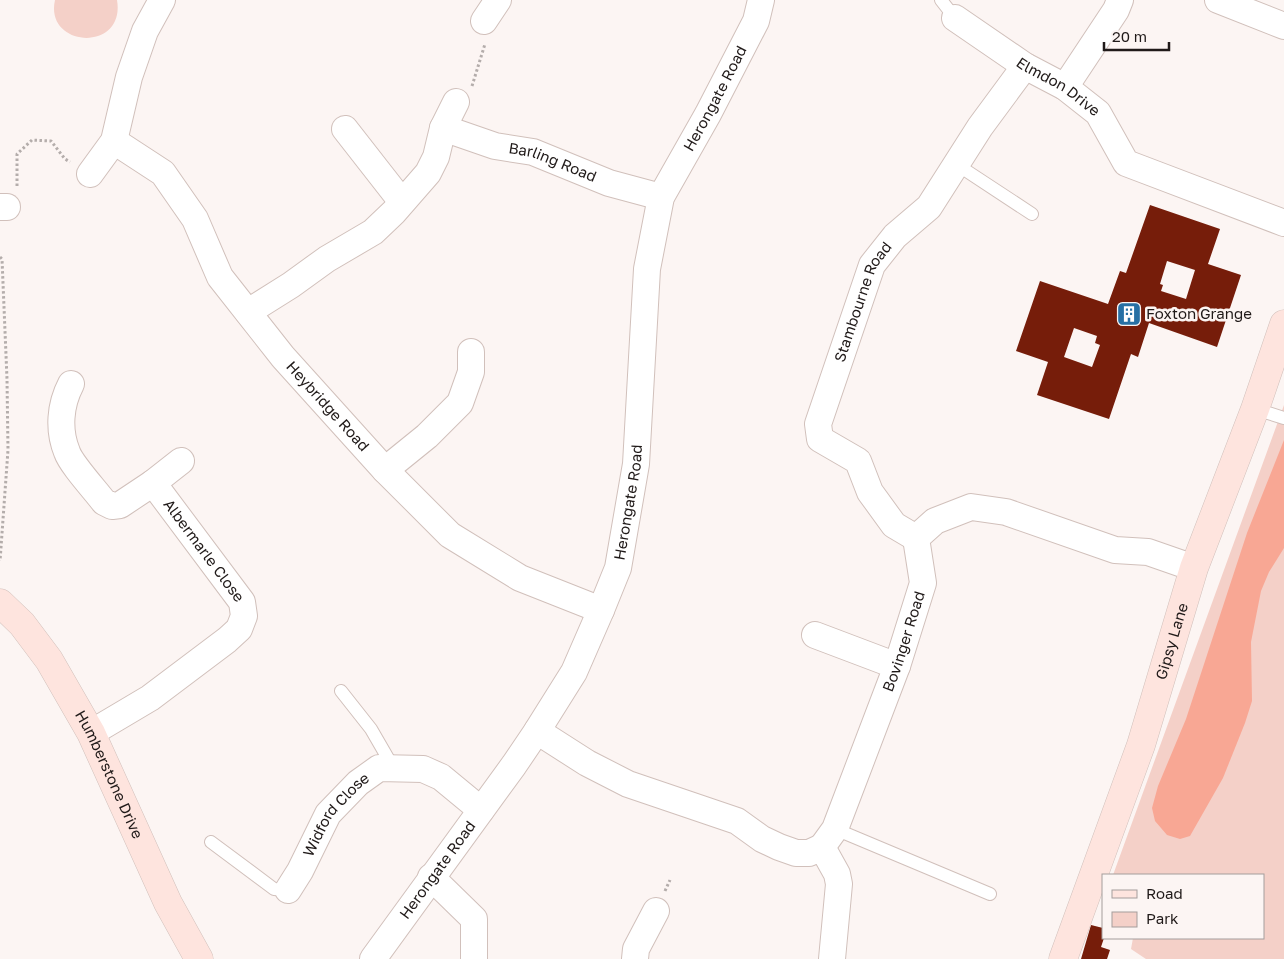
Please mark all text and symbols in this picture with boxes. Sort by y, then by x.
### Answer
scale bar [1104,20,1169,52]
text: 20 m [1112,27,1147,45]
street label: Herongate Road [679,42,750,154]
street label: Elmdon Drive [1013,53,1104,119]
street label: Barling Road [507,138,599,185]
street label: Stambourne Road [830,238,895,364]
building icon: Foxton Grange [1116,301,1142,327]
place label: Foxton Grange [1146,304,1252,322]
street label: Heybridge Road [283,357,374,454]
street label: Herongate Road [610,444,645,561]
street label: Albermarle Close [160,495,249,605]
street label: Bovinger Road [878,589,928,694]
street label: Gipsy Lane [1151,600,1191,681]
street label: Humberstone Drive [72,707,148,841]
street label: Widford Close [298,768,372,859]
street label: Herongate Road [395,817,479,922]
legend [1102,874,1264,939]
text: Road [1146,884,1183,902]
text: Park [1146,909,1179,927]

